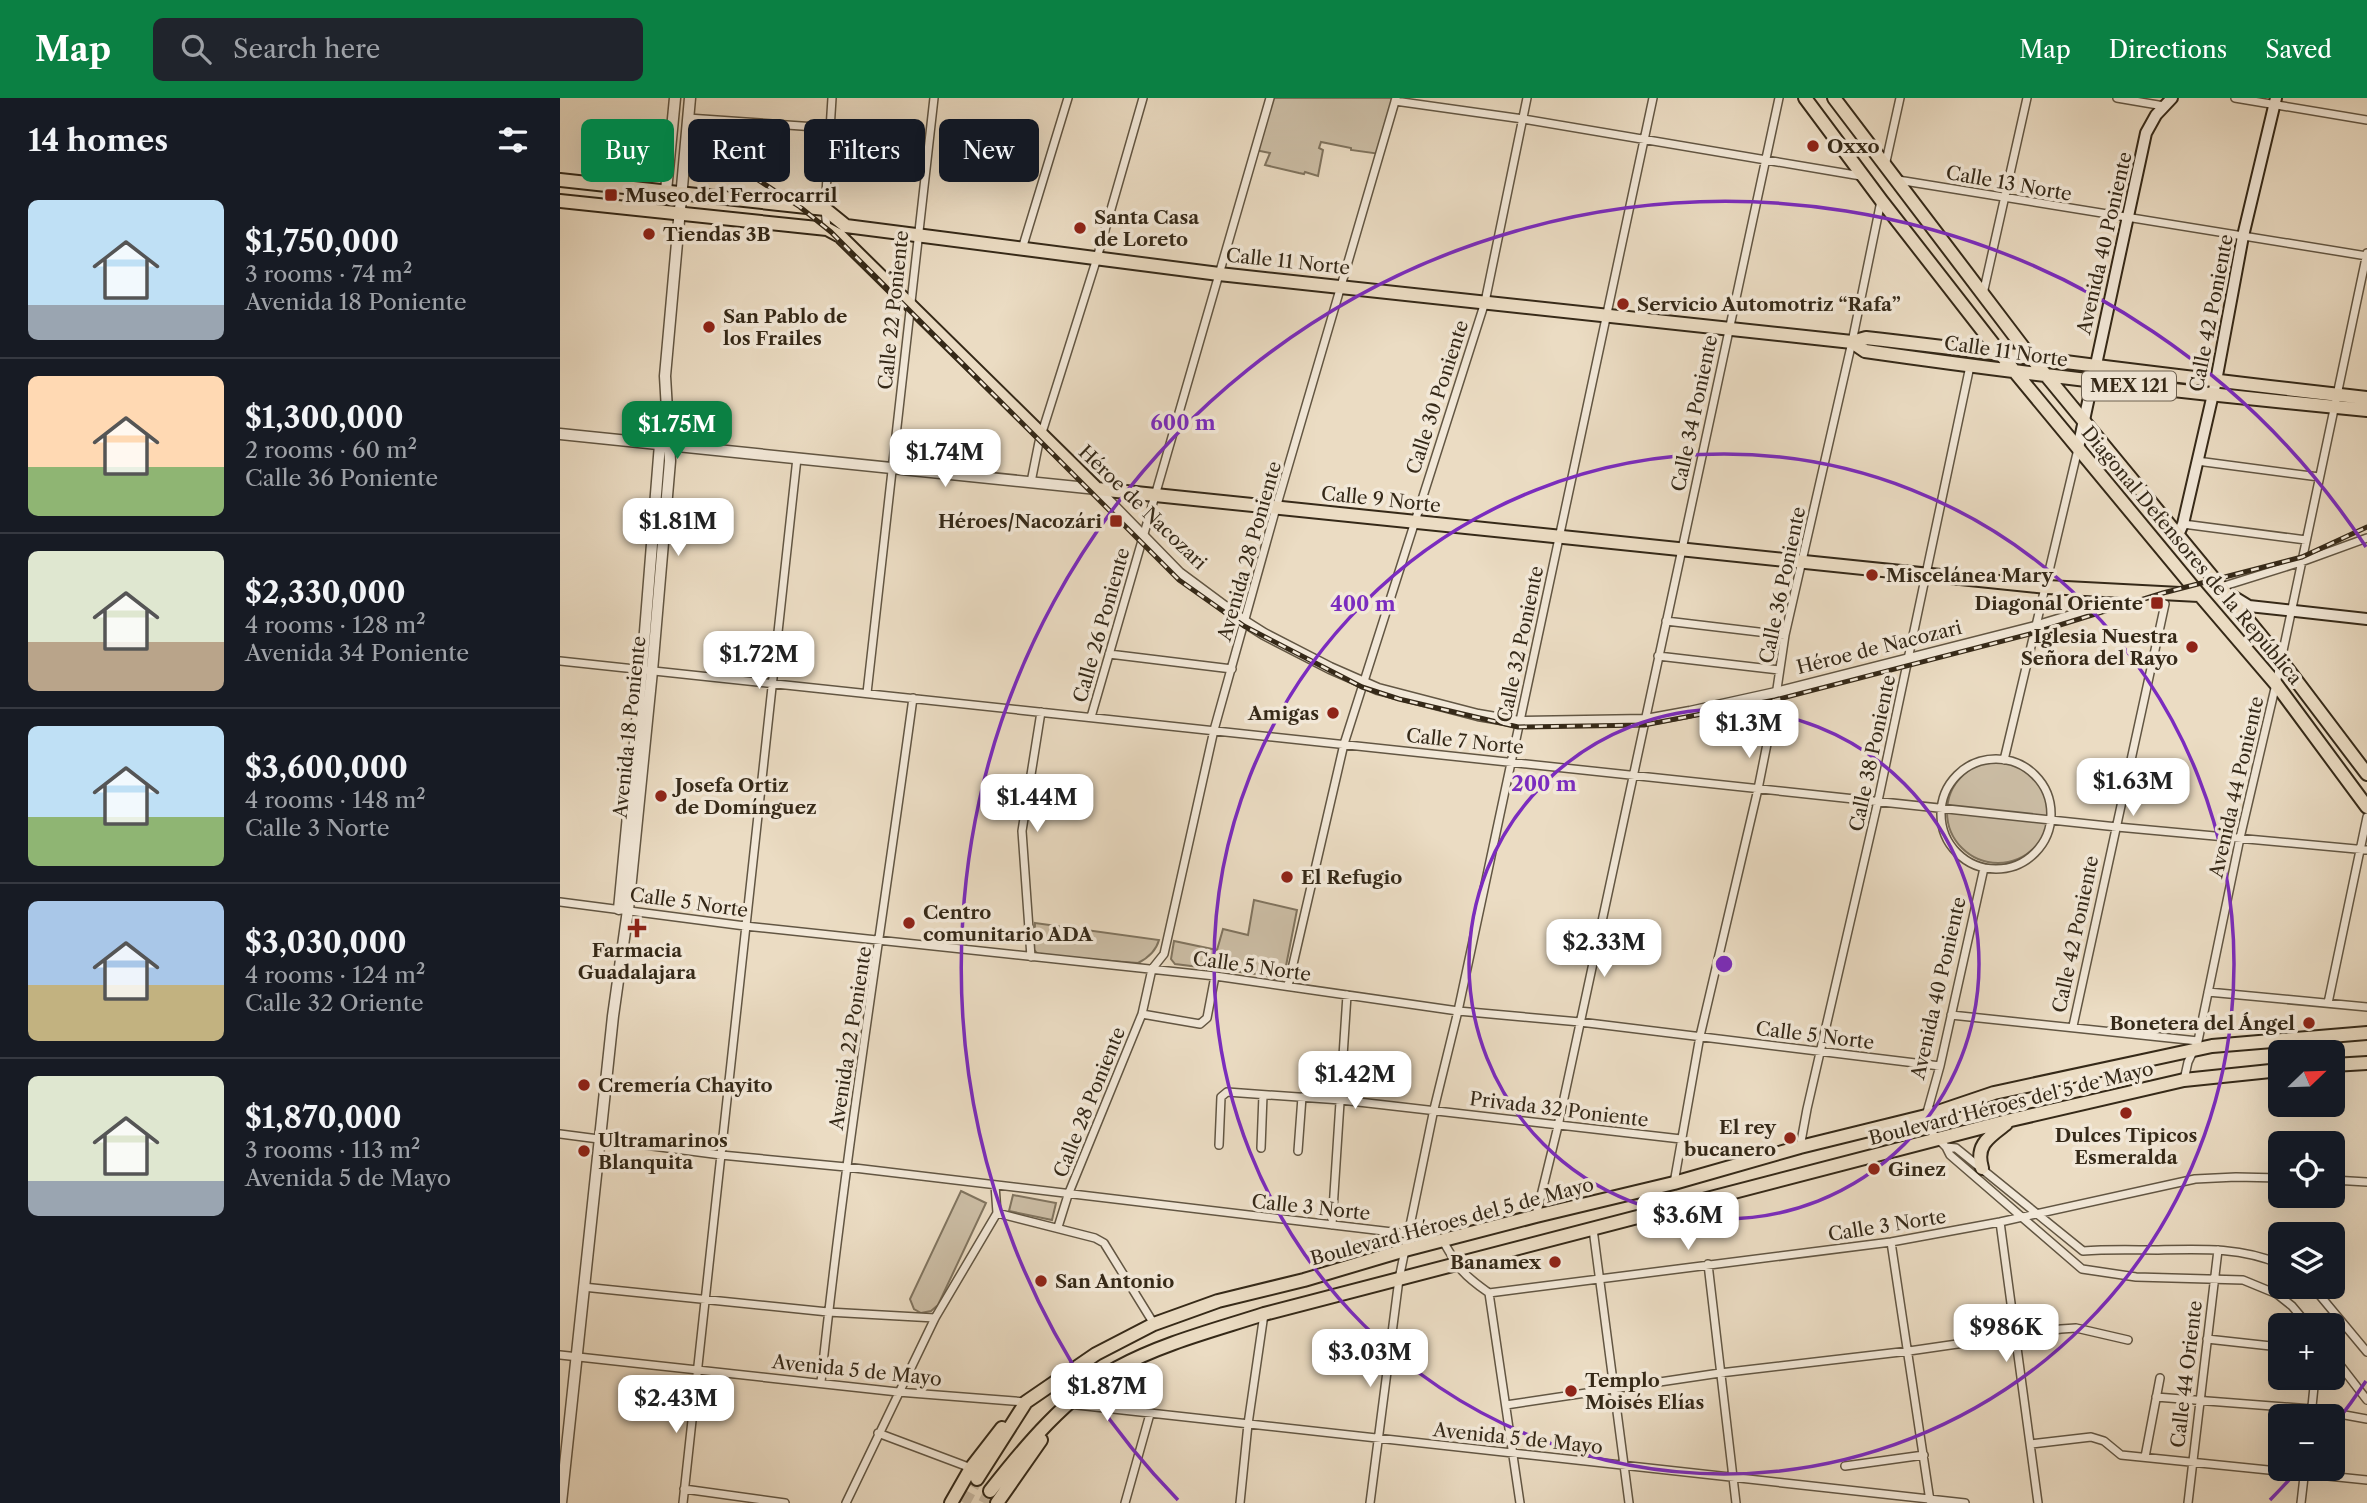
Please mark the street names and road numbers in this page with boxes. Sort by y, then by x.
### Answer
street label: Avenida 40 Poniente [2072,150,2137,338]
street label: Calle 13 Norte [1944,161,2074,206]
street label: Calle 22 Poniente [874,229,913,391]
street label: Calle 42 Poniente [2185,232,2238,394]
street label: Calle 11 Norte [1225,244,1351,279]
street label: Calle 30 Poniente [1402,317,1473,477]
street label: Calle 11 Norte [1942,331,2069,372]
street label: Calle 34 Poniente [1667,333,1722,493]
road number: MEX 121 [2082,372,2176,400]
street label: Diagonal Defensores de la República [2077,421,2307,689]
street label: Héroe de Nacozari [1074,440,1212,575]
street label: Avenida 28 Poniente [1213,459,1286,645]
street label: Calle 9 Norte [1320,482,1442,517]
street label: Calle 36 Poniente [1755,505,1810,666]
street label: Calle 26 Poniente [1068,545,1135,705]
street label: Calle 32 Poniente [1493,564,1548,724]
street label: Héroe de Nacozari [1794,616,1964,679]
street label: Avenida 18 Poniente [608,635,650,820]
street label: Calle 38 Poniente [1845,673,1900,834]
street label: Avenida 44 Poniente [2204,694,2269,881]
street label: Calle 7 Norte [1405,724,1525,759]
street label: Calle 42 Poniente [2048,853,2103,1015]
street label: Calle 5 Norte [628,883,750,922]
street label: Avenida 40 Poniente [1906,895,1971,1083]
street label: Avenida 22 Poniente [824,945,876,1133]
street label: Calle 5 Norte [1191,947,1313,986]
street label: Calle 5 Norte [1754,1017,1876,1054]
street label: Calle 28 Poniente [1049,1024,1130,1181]
street label: Boulevard Héroes del 5 de Mayo [1866,1057,2156,1150]
street label: Privada 32 Poniente [1468,1087,1650,1132]
street label: Boulevard Héroes del 5 de Mayo [1308,1173,1596,1270]
street label: Calle 3 Norte [1250,1190,1372,1225]
street label: Calle 3 Norte [1826,1205,1948,1246]
street label: Calle 44 Oriente [2166,1299,2207,1449]
street label: Avenida 5 de Mayo [770,1350,943,1391]
street label: Avenida 5 de Mayo [1431,1418,1604,1459]

